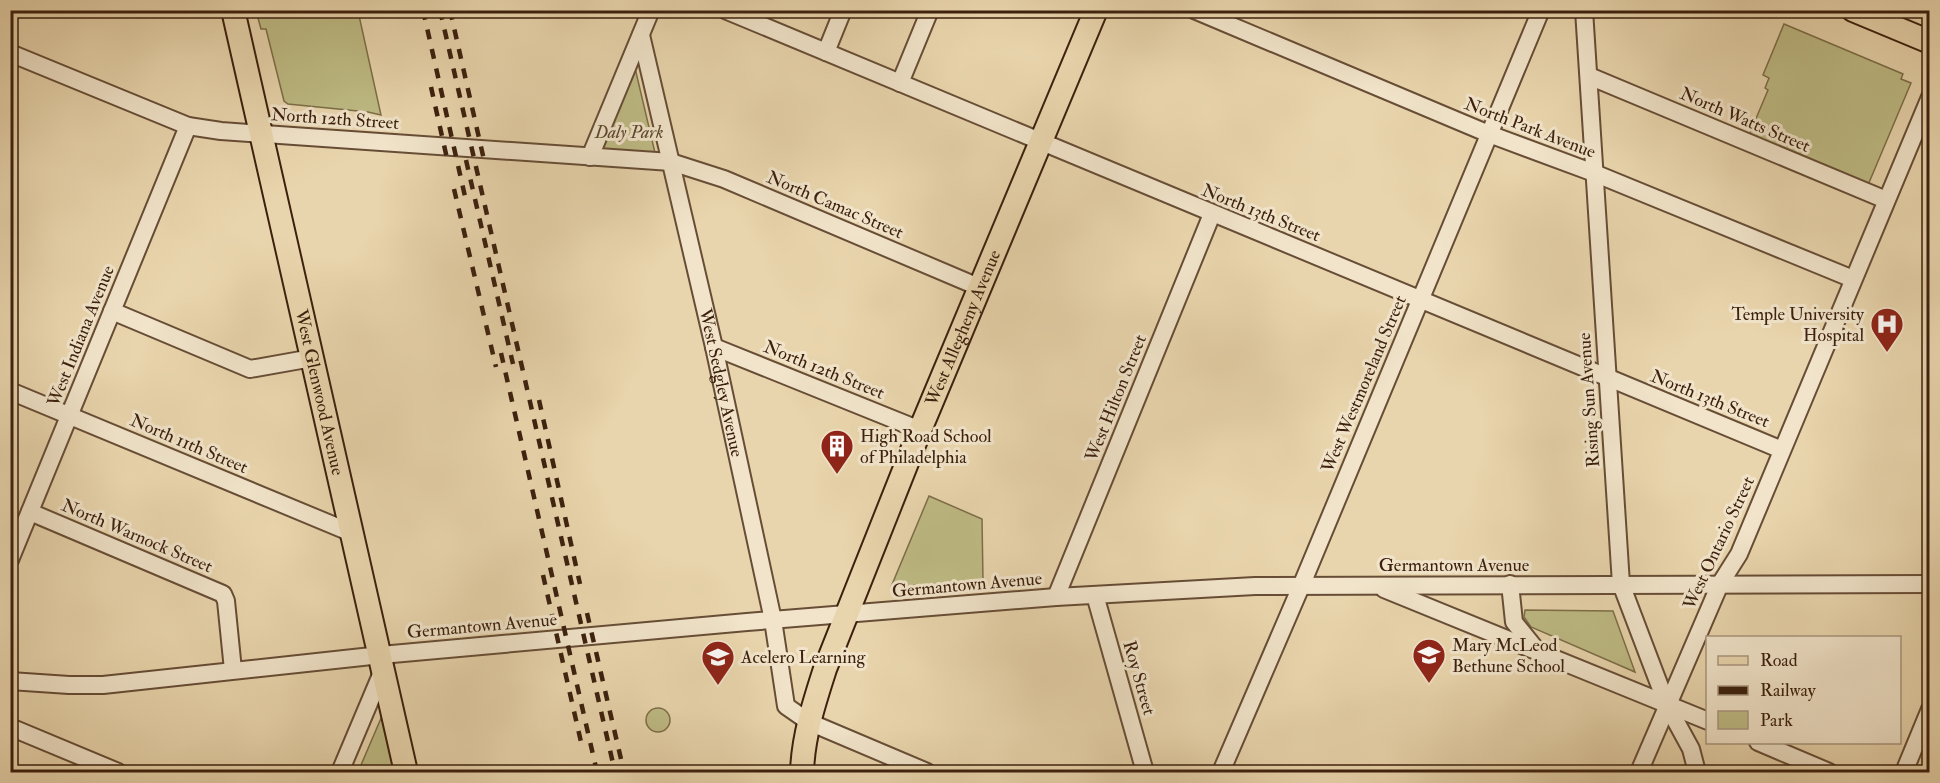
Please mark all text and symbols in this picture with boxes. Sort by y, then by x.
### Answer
street label: North Watts Street [1676,82,1814,158]
street label: North Park Avenue [1461,92,1599,164]
street label: North 12th Street [270,103,400,135]
park label: Daly Park [594,121,663,144]
street label: North Camac Street [763,166,907,244]
street label: North 13th Street [1198,179,1324,247]
street label: West Allegheny Avenue [920,246,1006,410]
street label: West Indiana Avenue [42,262,120,411]
street label: West Westmoreland Street [1316,292,1412,477]
place label: Temple University Hospital [1732,303,1865,347]
street label: West Sedgley Avenue [694,305,749,460]
street label: West Glenwood Avenue [290,306,350,478]
hospital icon: Temple University Hospital [1869,306,1905,353]
street label: West Hilton Street [1080,331,1152,466]
street label: Rising Sun Avenue [1573,331,1605,468]
street label: North 12th Street [760,335,888,405]
street label: North 13th Street [1647,365,1773,433]
street label: North 11th Street [127,409,251,479]
place label: High Road School of Philadelphia [860,425,992,469]
building icon: High Road School of Philadelphia [819,428,855,475]
street label: West Ontario Street [1678,473,1760,614]
street label: North Warnock Street [58,494,216,578]
street label: Germantown Avenue [1379,554,1530,577]
street label: Germantown Avenue [891,567,1043,603]
street label: Germantown Avenue [406,608,558,644]
place label: Mary McLeod Bethune School [1452,634,1565,678]
legend [1706,636,1901,744]
school or university icon: Mary McLeod Bethune School [1411,637,1447,684]
street label: Roy Street [1117,638,1161,718]
school or university icon: Acelero Learning [700,639,736,686]
place label: Acelero Learning [740,646,866,669]
text: Road [1760,649,1798,672]
text: Railway [1760,679,1817,702]
text: Park [1760,709,1793,732]

